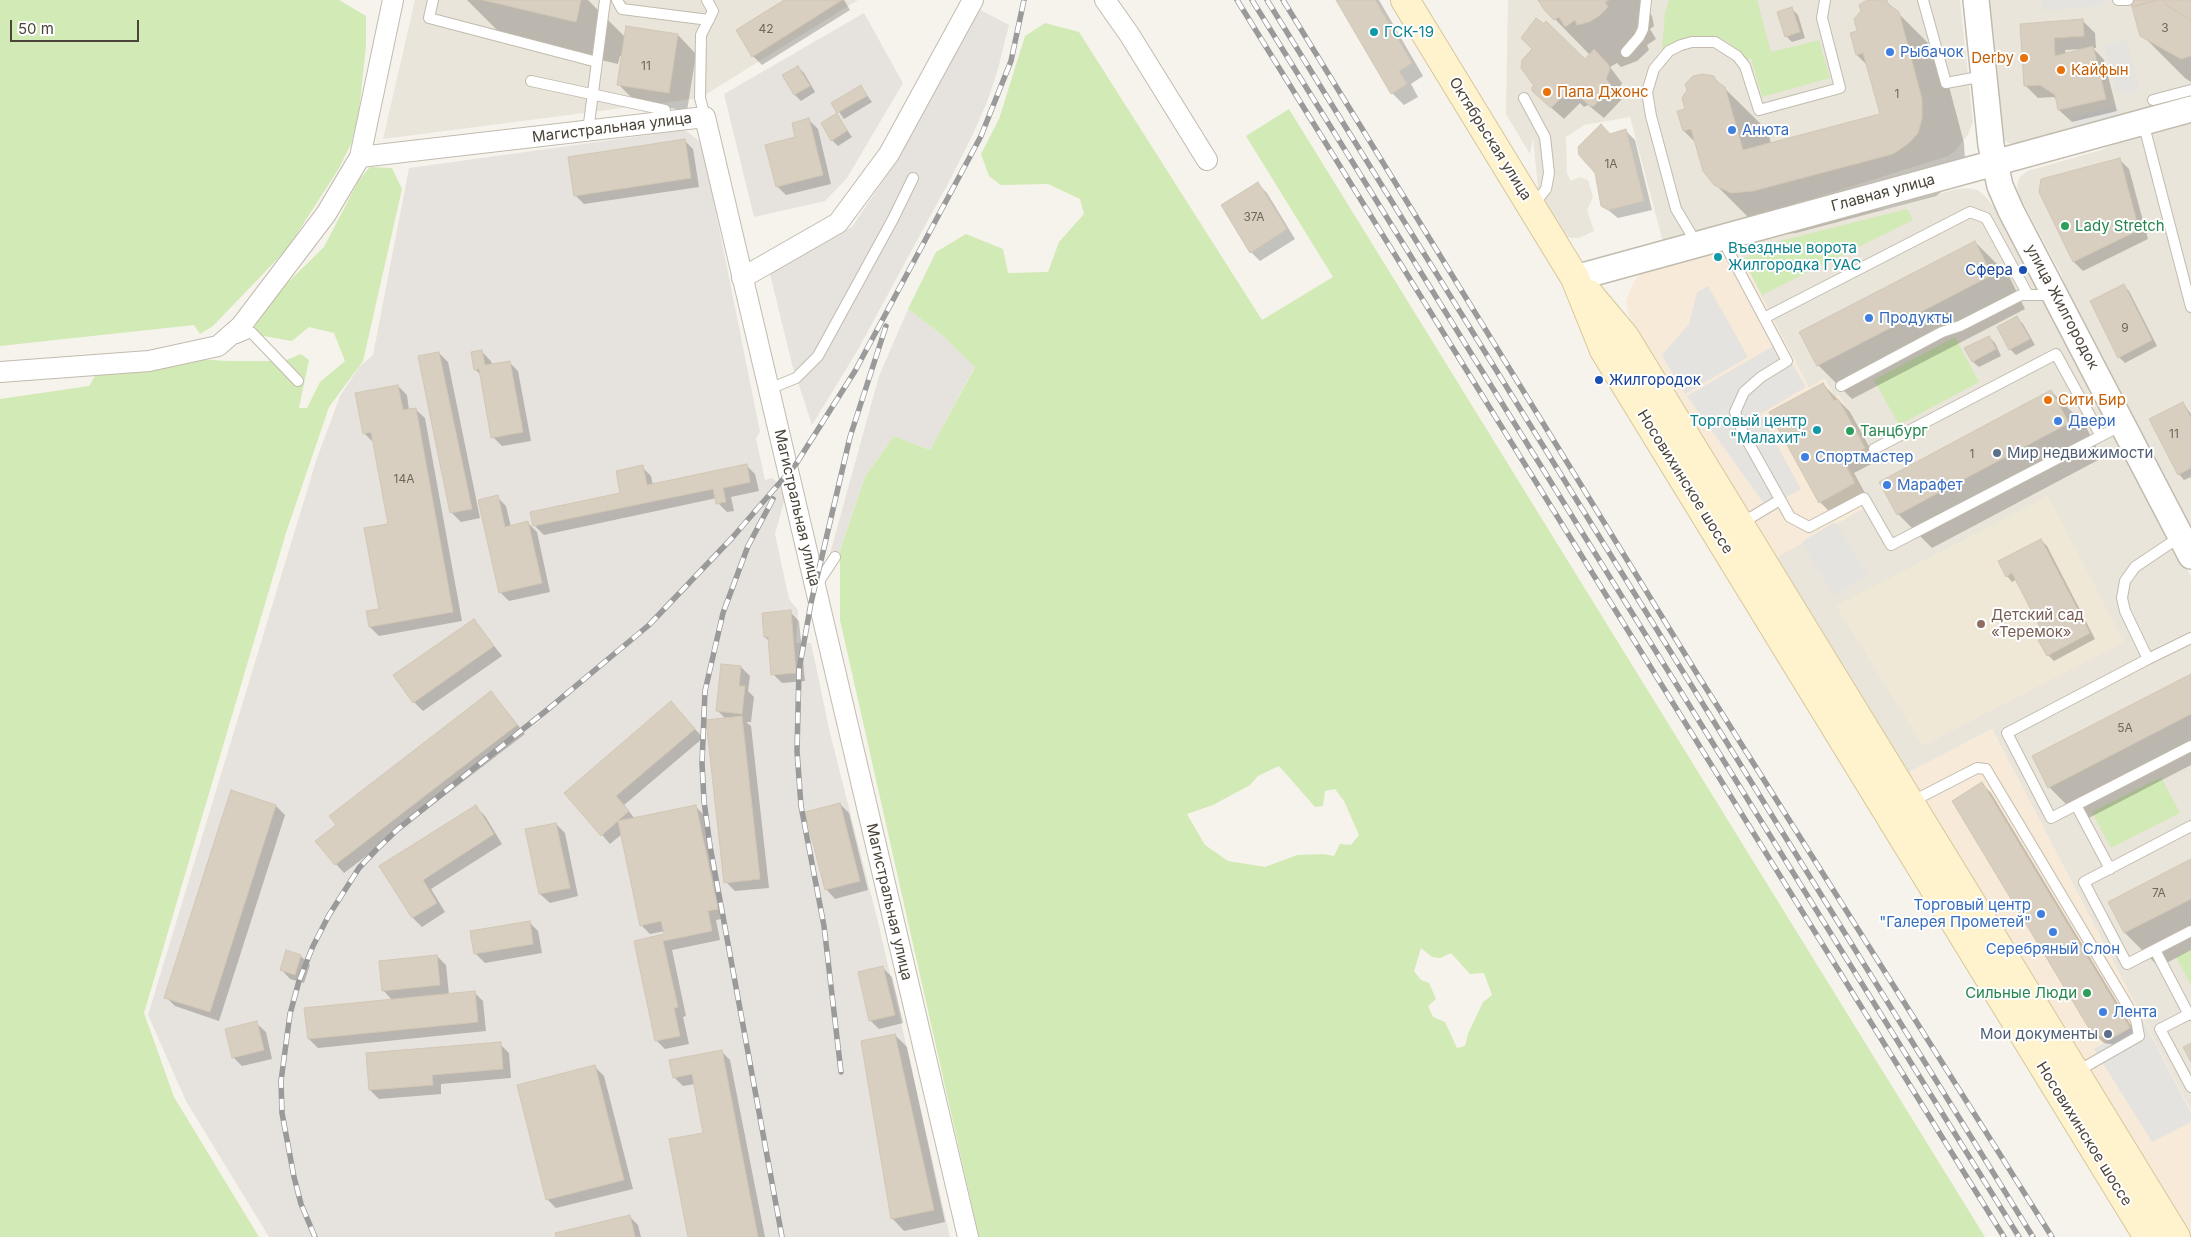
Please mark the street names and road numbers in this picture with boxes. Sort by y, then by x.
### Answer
street label: Октябрьская улица [1445,74,1535,204]
street label: Магистральная улица [531,109,693,147]
street label: Главная улица [1829,171,1937,215]
street label: улица Жилгородок [2021,242,2103,372]
street label: Носовихинское шоссе [1633,407,1737,557]
street label: Магистральная улица [770,428,824,588]
street label: Магистральная улица [862,822,916,982]
street label: Носовихинское шоссе [2032,1059,2136,1209]

